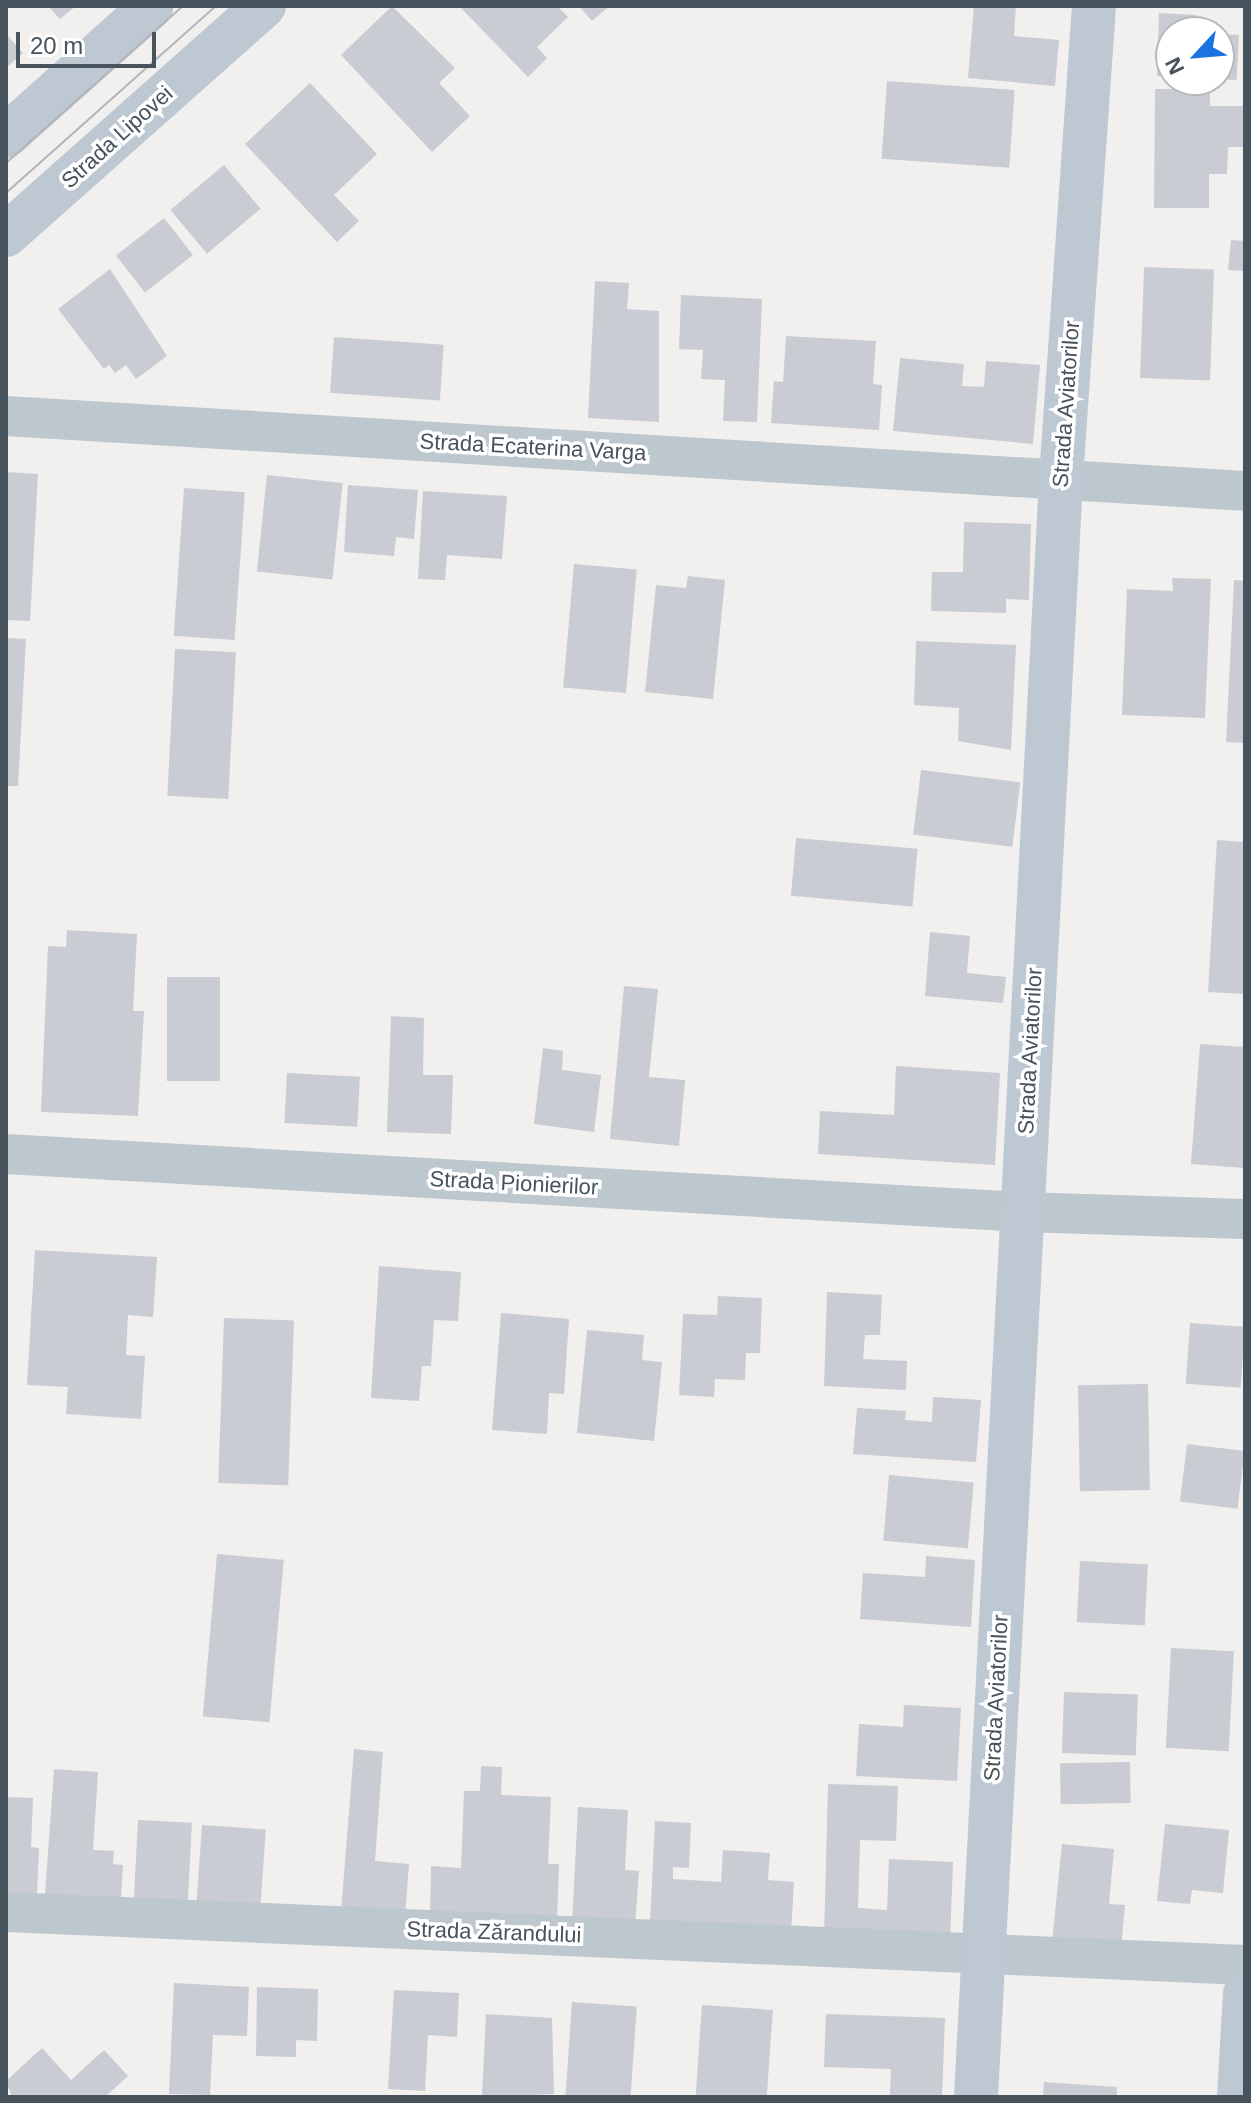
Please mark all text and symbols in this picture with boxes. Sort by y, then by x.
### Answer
scale bar [20,16,160,66]
north arrow [1155,16,1235,96]
text: 20 m [30,32,83,59]
text: N [1160,53,1189,78]
street label: Strada Lipovei [56,80,178,194]
street label: Strada Aviatorilor [1047,319,1085,489]
street label: Strada Ecaterina Varga [419,428,647,466]
street label: Strada Aviatorilor [1012,966,1048,1136]
street label: Strada Pionierilor [429,1165,599,1201]
street label: Strada Aviatorilor [978,1613,1014,1783]
street label: Strada Zărandului [406,1916,582,1948]

